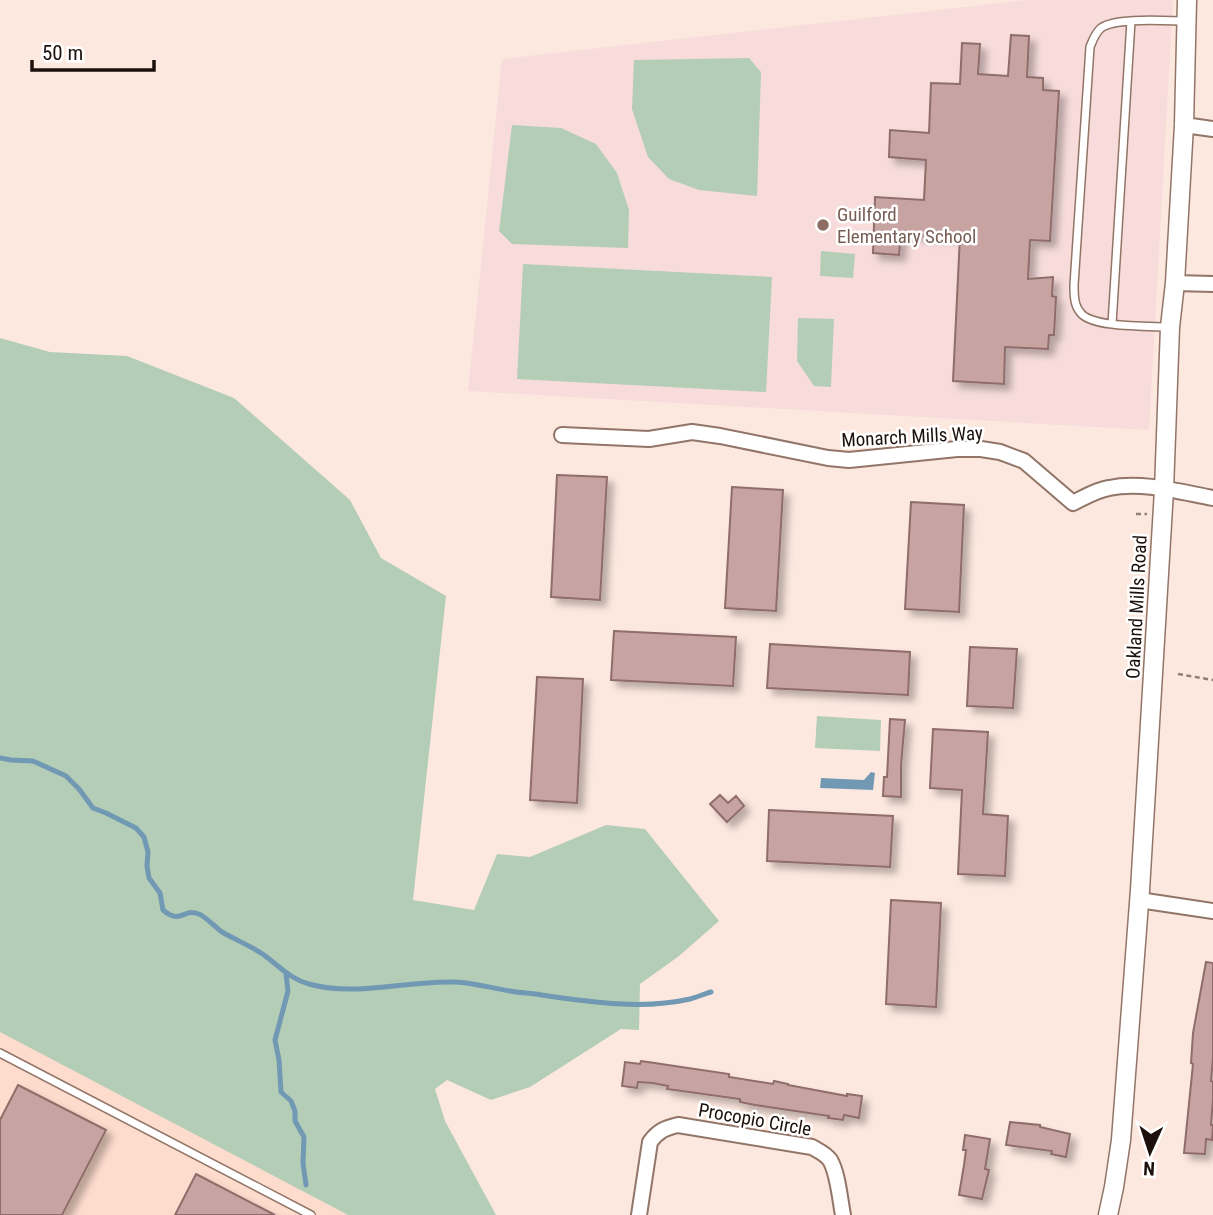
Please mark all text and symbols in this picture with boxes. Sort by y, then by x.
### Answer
scale bar [32,28,154,72]
text: 50 m [42,41,83,65]
place label: Guilford Elementary School [837,203,976,248]
marker: Guilford Elementary School [815,217,831,233]
street label: Monarch Mills Way [841,421,983,452]
street label: Oakland Mills Road [1121,534,1152,680]
street label: Procopio Circle [697,1098,813,1141]
north arrow [1115,1117,1185,1187]
text: N [1143,1157,1156,1180]

